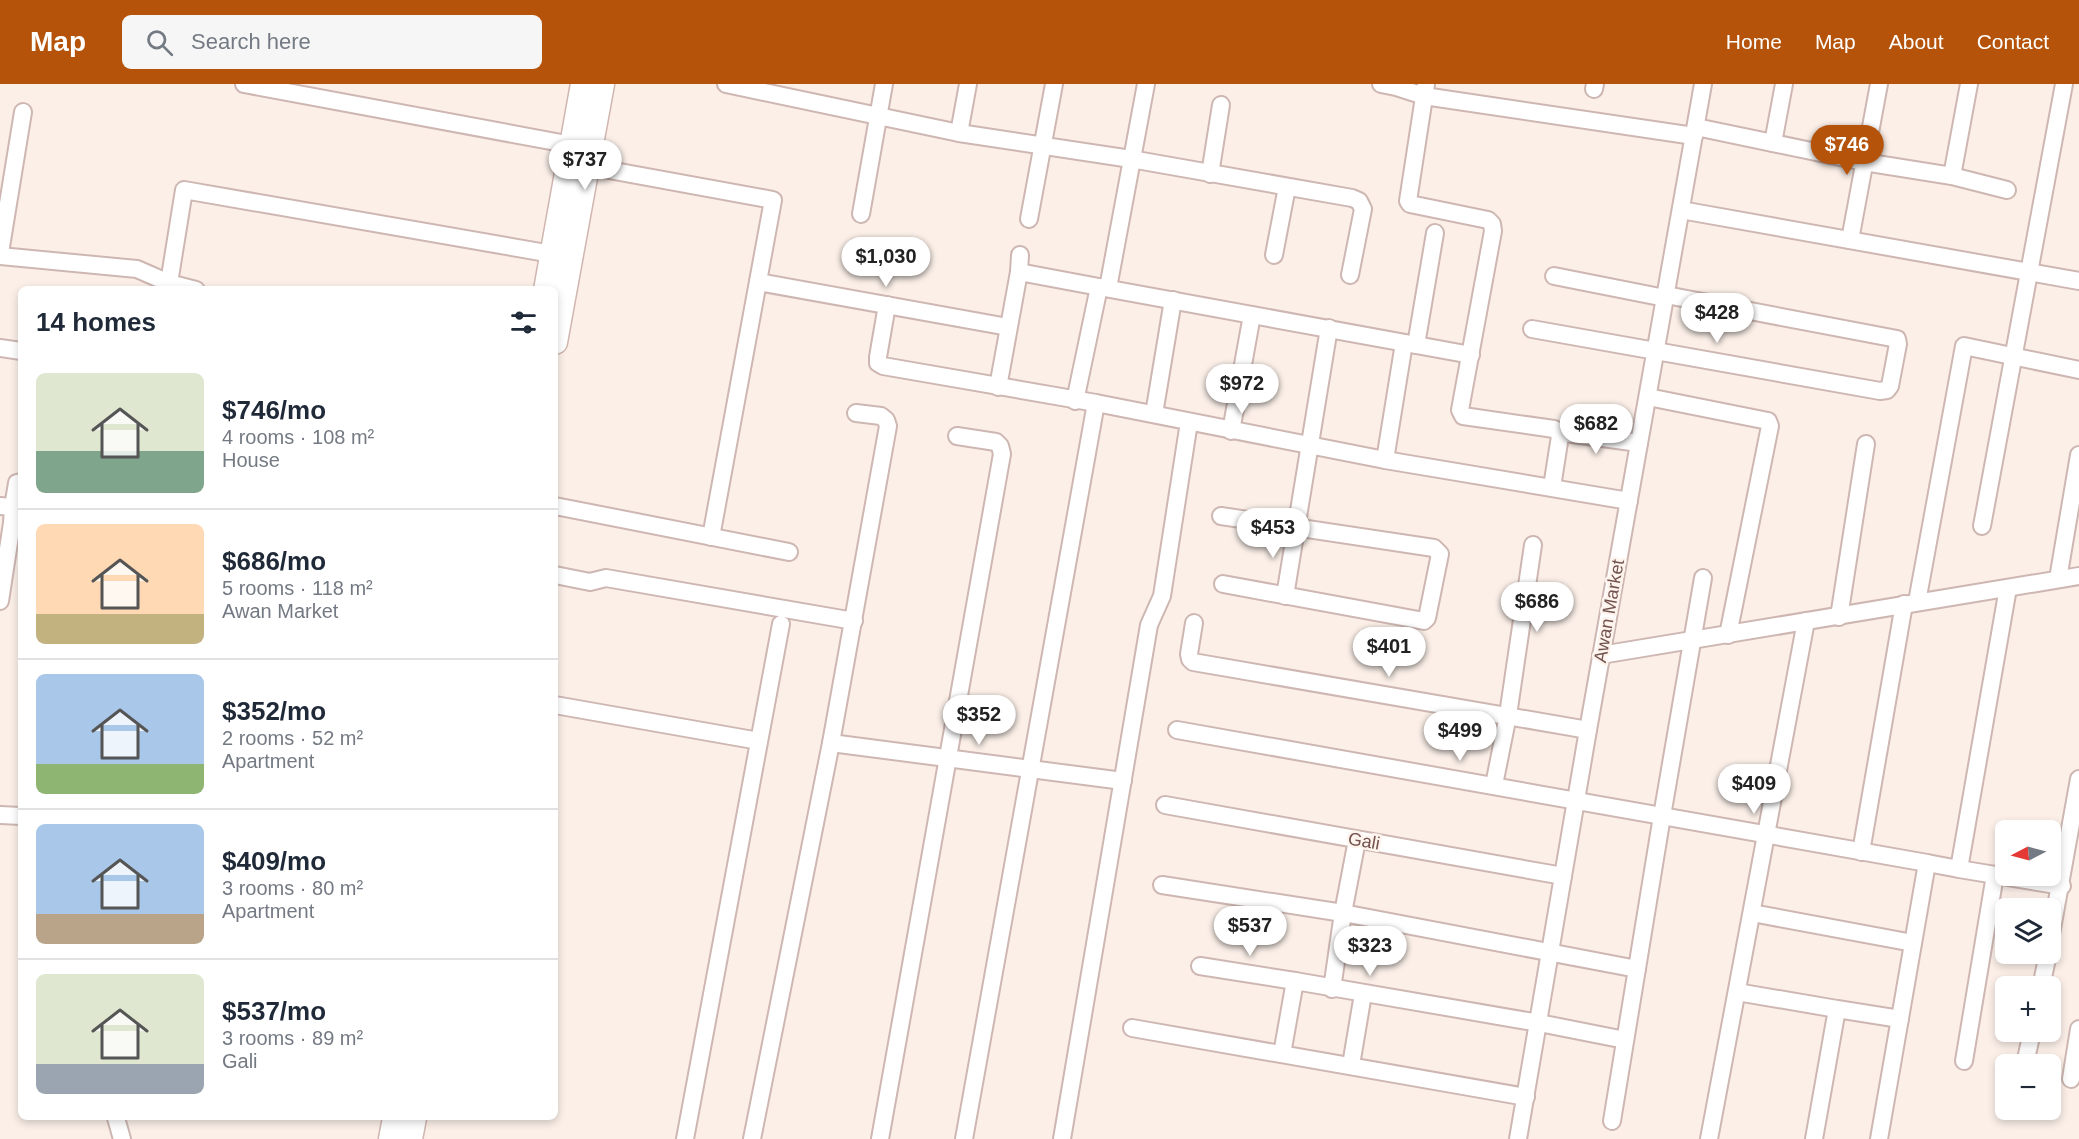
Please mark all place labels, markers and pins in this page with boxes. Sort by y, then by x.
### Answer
pin: $746 [1811,125,1883,176]
pin: $737 [549,140,621,191]
pin: $1,030 [837,237,935,288]
pin: $428 [1681,293,1753,344]
pin: $972 [1206,364,1278,415]
pin: $682 [1560,404,1632,455]
pin: $453 [1237,508,1309,559]
pin: $686 [1501,582,1573,633]
pin: $401 [1353,627,1425,678]
pin: $352 [943,695,1015,746]
pin: $499 [1424,711,1496,762]
pin: $409 [1718,764,1790,815]
pin: $537 [1214,906,1286,957]
pin: $323 [1334,926,1406,977]

